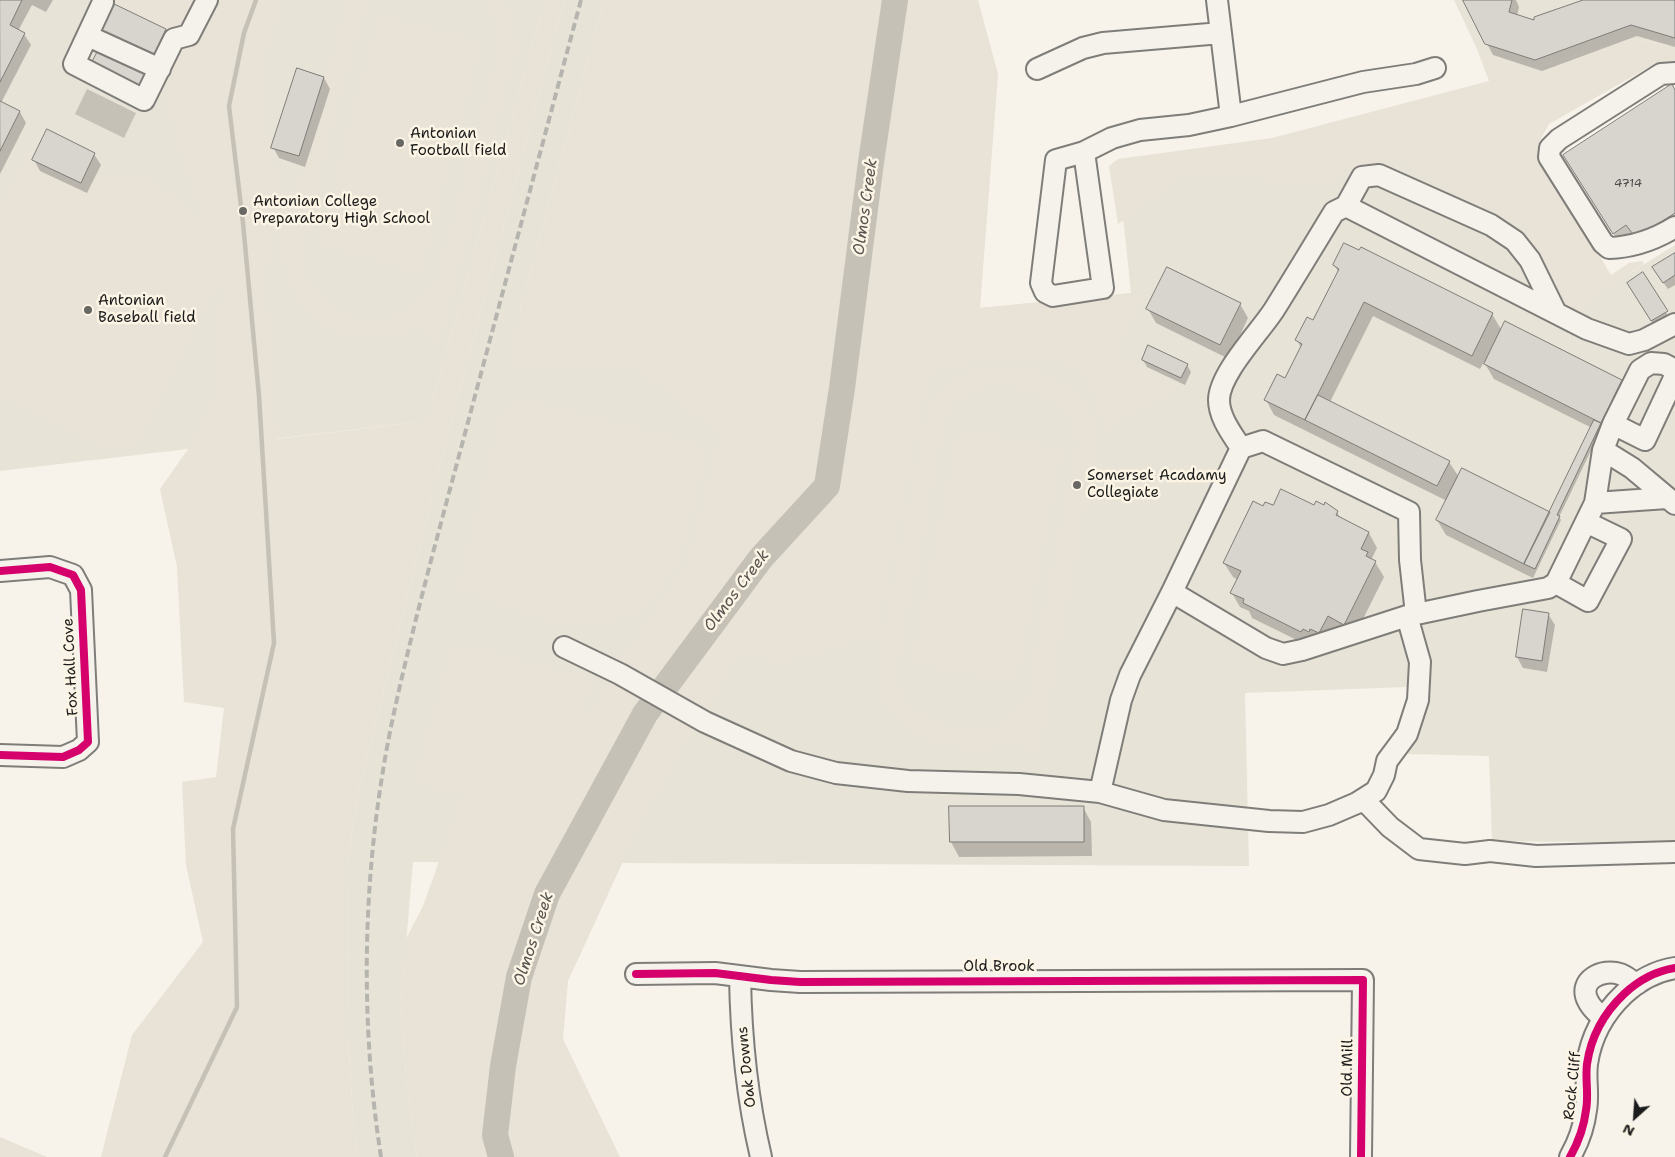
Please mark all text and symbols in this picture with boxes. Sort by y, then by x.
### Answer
place label: Antonian Football field [410,125,506,160]
marker: Antonian Football field [394,137,406,149]
water label: Olmos Creek [850,158,882,256]
house number: 4714 [1614,177,1642,191]
place label: Antonian College Preparatory High School [253,193,430,228]
marker: Antonian College Preparatory High School [237,205,249,217]
place label: Antonian Baseball field [98,292,196,327]
marker: Antonian Baseball field [82,304,94,316]
place label: Somerset Acadamy Collegiate [1087,467,1227,502]
marker: Somerset Acadamy Collegiate [1071,479,1083,491]
water label: Olmos Creek [700,546,774,636]
street label: Fox Hall Cove [59,618,83,716]
water label: Olmos Creek [510,890,558,988]
street label: Old Brook [963,958,1035,976]
street label: Oak Downs [734,1025,760,1109]
street label: Old Mill [1339,1039,1357,1097]
street label: Rock Cliff [1560,1051,1586,1121]
north arrow [1610,1092,1660,1142]
text: N [1619,1120,1637,1141]

